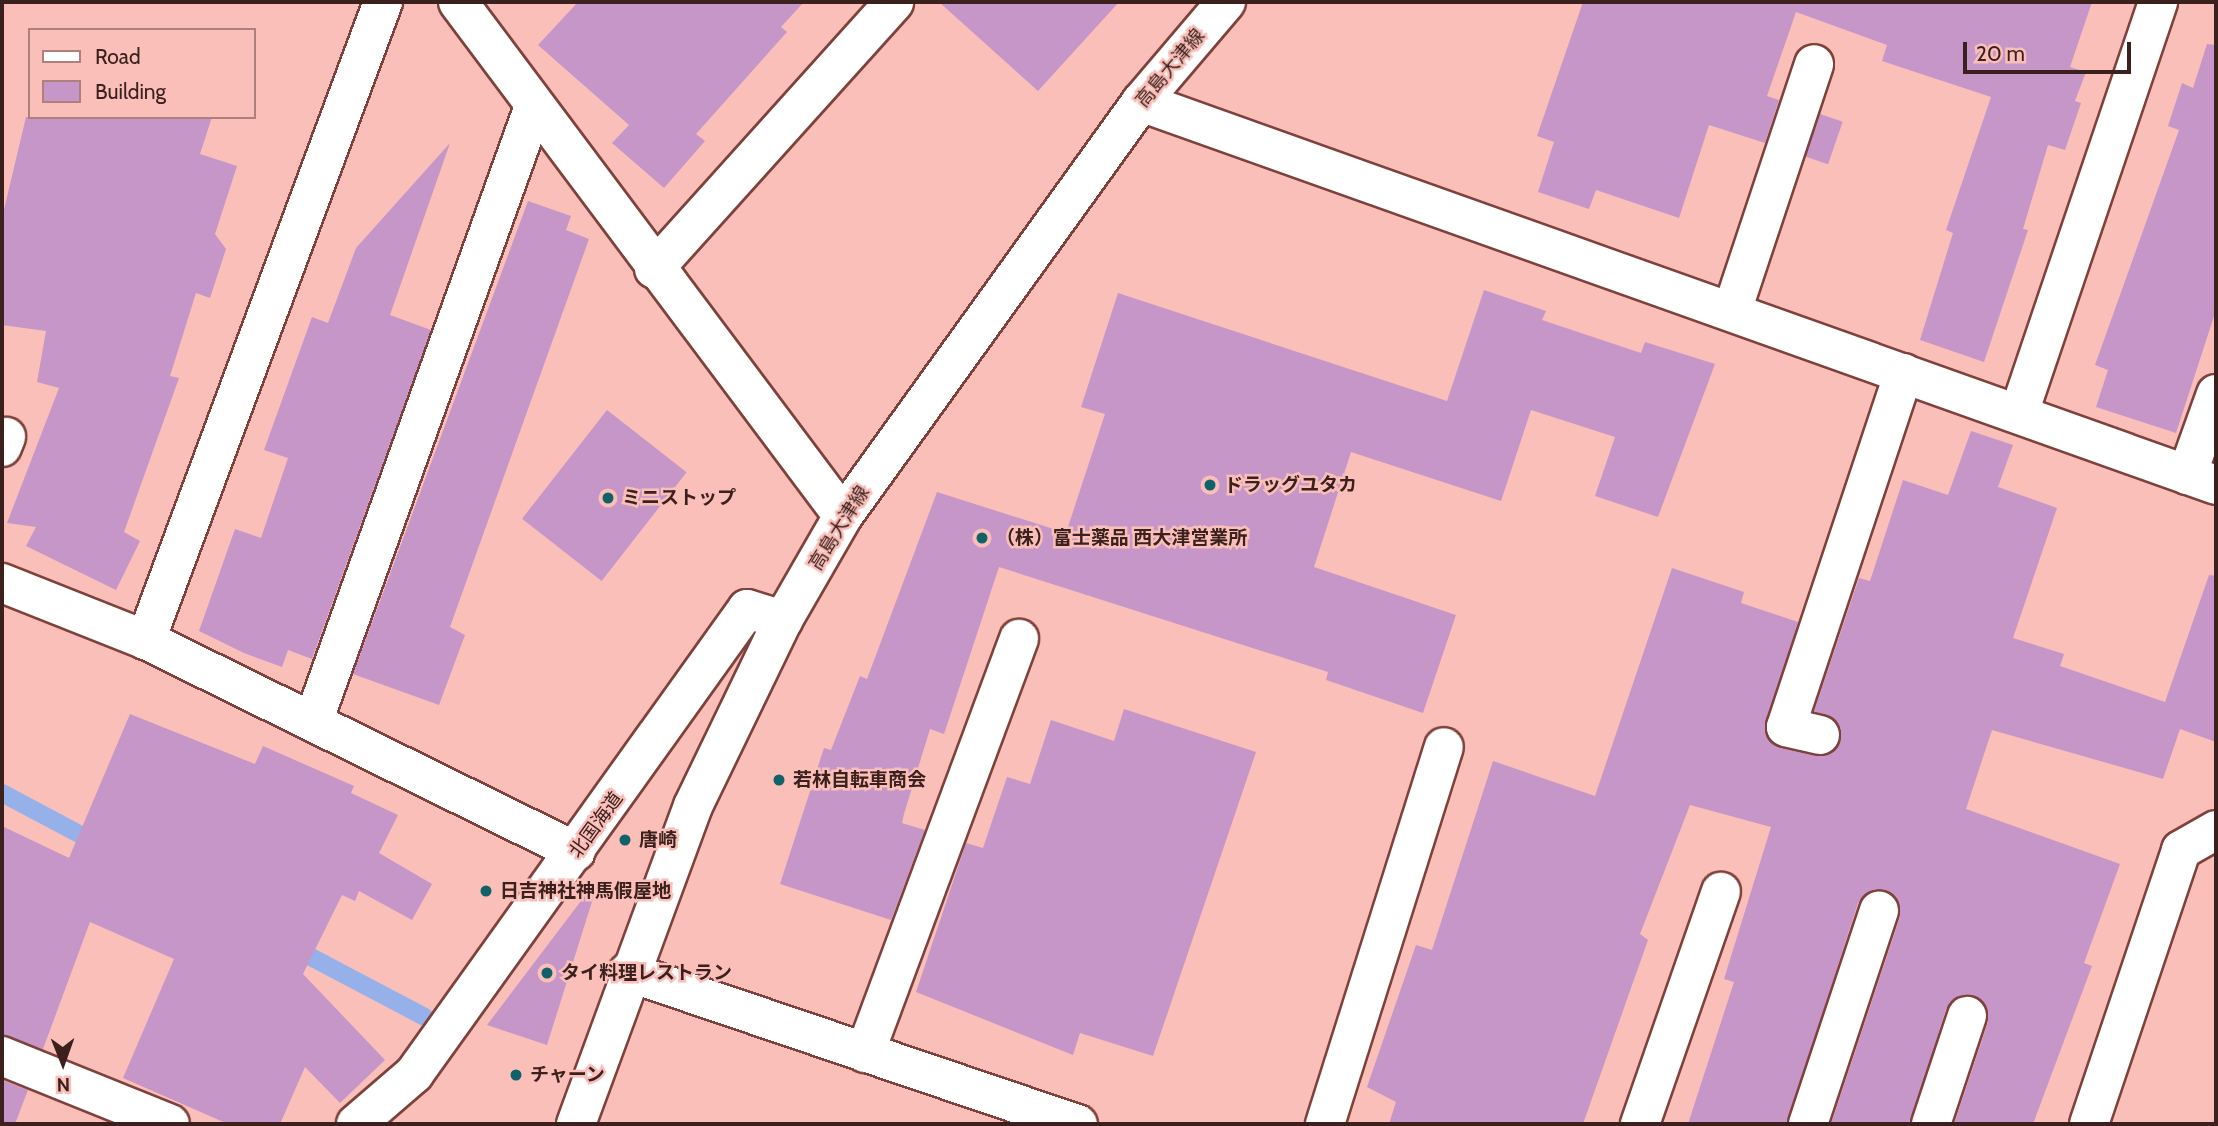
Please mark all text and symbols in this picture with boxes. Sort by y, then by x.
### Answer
street label: 高島大津線 [1131,24,1209,112]
legend [28,28,256,119]
scale bar [1966,28,2134,72]
text: 20 m [1976,41,2025,66]
text: Road [95,44,141,69]
text: Building [95,79,166,104]
place label: ドラッグユタカ [1224,474,1357,496]
marker: ドラッグユタカ [1202,477,1218,493]
street label: 高島大津線 [804,482,874,574]
place label: ミニストップ [622,487,736,509]
marker: ミニストップ [600,490,616,506]
place label: （株）富士薬品 西大津営業所 [996,527,1247,549]
marker: （株）富士薬品 西大津営業所 [974,530,990,546]
place label: 若林自転車商会 [793,769,926,791]
marker: 若林自転車商会 [771,772,787,788]
street label: 北国海道 [564,788,628,862]
place label: 唐崎 [639,829,677,851]
marker: 唐崎 [617,832,633,848]
place label: 日吉神社神馬假屋地 [500,880,671,902]
marker: 日吉神社神馬假屋地 [478,883,494,899]
place label: タイ料理レストラン [561,962,732,984]
marker: タイ料理レストラン [539,965,555,981]
north arrow [28,1028,98,1098]
place label: チャーン [530,1064,606,1086]
marker: チャーン [508,1067,524,1083]
text: N [56,1073,70,1096]

